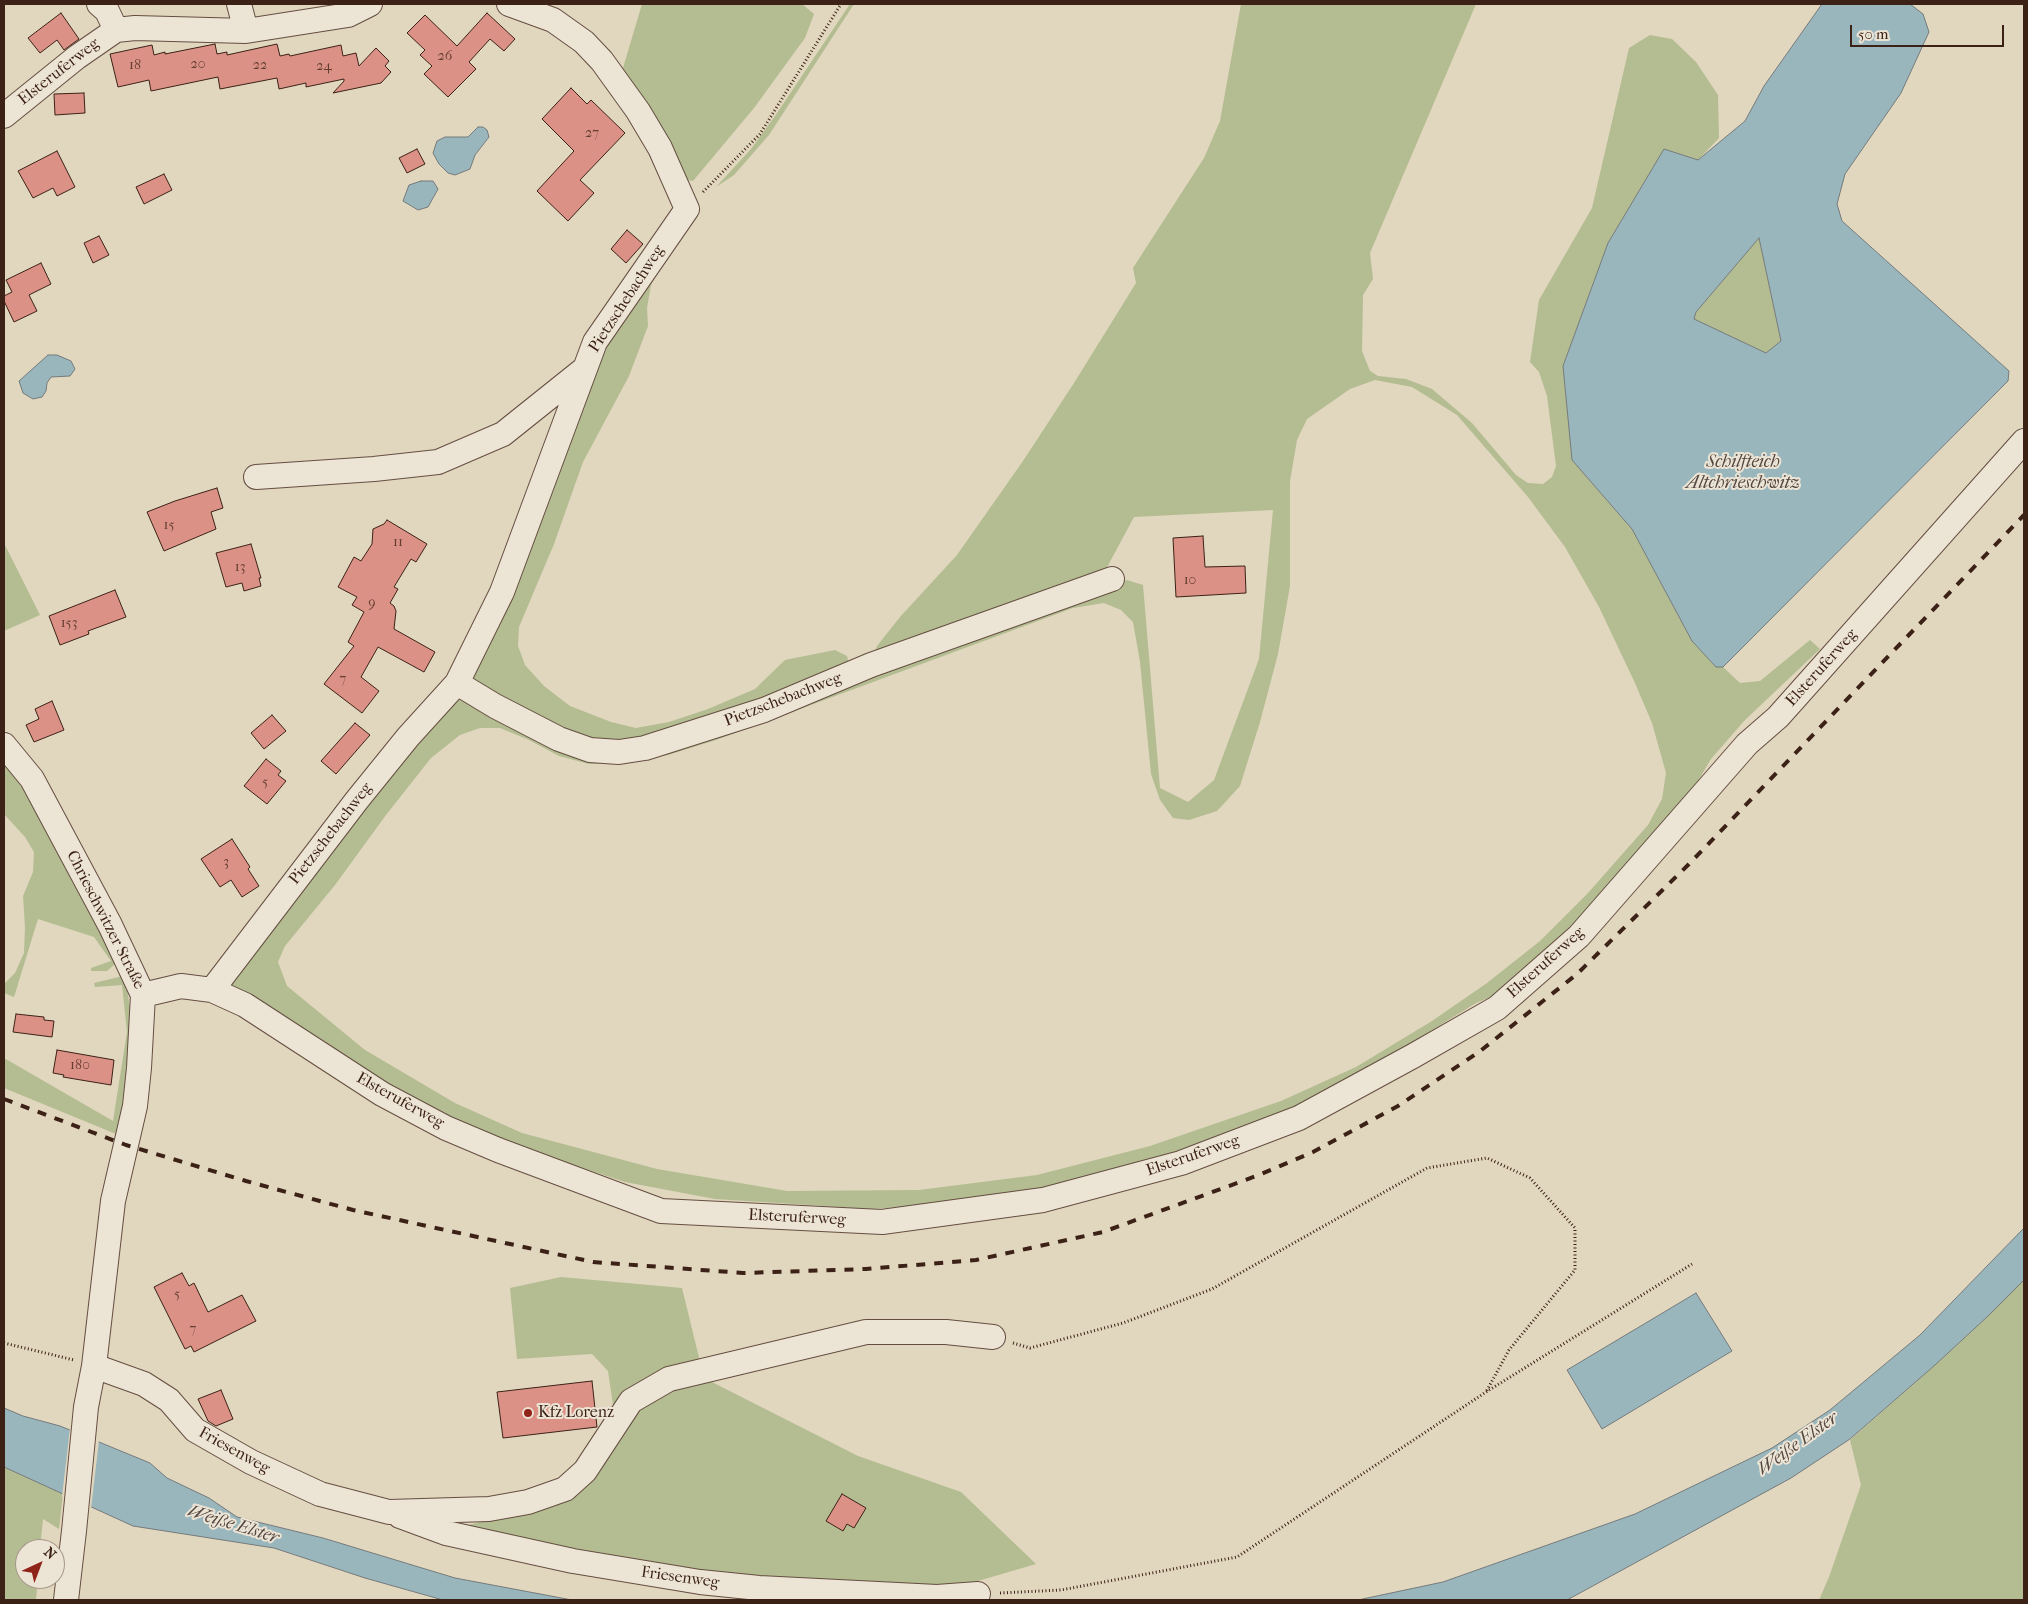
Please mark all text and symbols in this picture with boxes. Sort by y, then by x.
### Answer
scale bar [1853,15,2007,47]
text: 50 m [1858,25,1888,43]
street label: Elsteruferweg [15,34,103,110]
house number: 26 [438,49,452,65]
house number: 20 [191,57,205,73]
house number: 18 [129,58,141,74]
house number: 22 [253,58,267,74]
house number: 24 [316,59,332,75]
house number: 27 [585,126,599,142]
street label: Pietzschebachweg [585,242,669,356]
water label: Schilfteich Altchrieschwitz [1686,452,1800,494]
house number: 15 [164,518,174,534]
house number: 11 [393,535,403,551]
house number: 13 [235,560,245,576]
house number: 10 [1184,573,1196,589]
house number: 9 [368,596,376,612]
house number: 153 [61,616,77,632]
street label: Elsteruferweg [1782,625,1862,711]
street label: Pietzschebachweg [722,669,844,731]
house number: 7 [340,672,346,688]
house number: 5 [262,775,268,791]
street label: Pietzschebachweg [285,779,377,889]
street label: Chrieschwitzer Straße [62,847,148,993]
house number: 3 [223,855,229,871]
street label: Elsteruferweg [1503,923,1589,1003]
house number: 180 [70,1058,90,1074]
street label: Elsteruferweg [353,1069,447,1133]
street label: Elsteruferweg [1144,1131,1242,1181]
street label: Elsteruferweg [748,1206,846,1230]
house number: 5 [174,1287,180,1303]
house number: 7 [190,1322,196,1338]
place label: Kfz Lorenz [538,1403,614,1423]
marker: Kfz Lorenz [522,1407,534,1419]
water label: Weiße Elster [1754,1408,1842,1480]
street label: Friesenweg [195,1424,273,1478]
water label: Weiße Elster [185,1501,281,1549]
north arrow [15,1539,65,1589]
text: N [40,1544,60,1563]
street label: Friesenweg [640,1563,720,1593]

